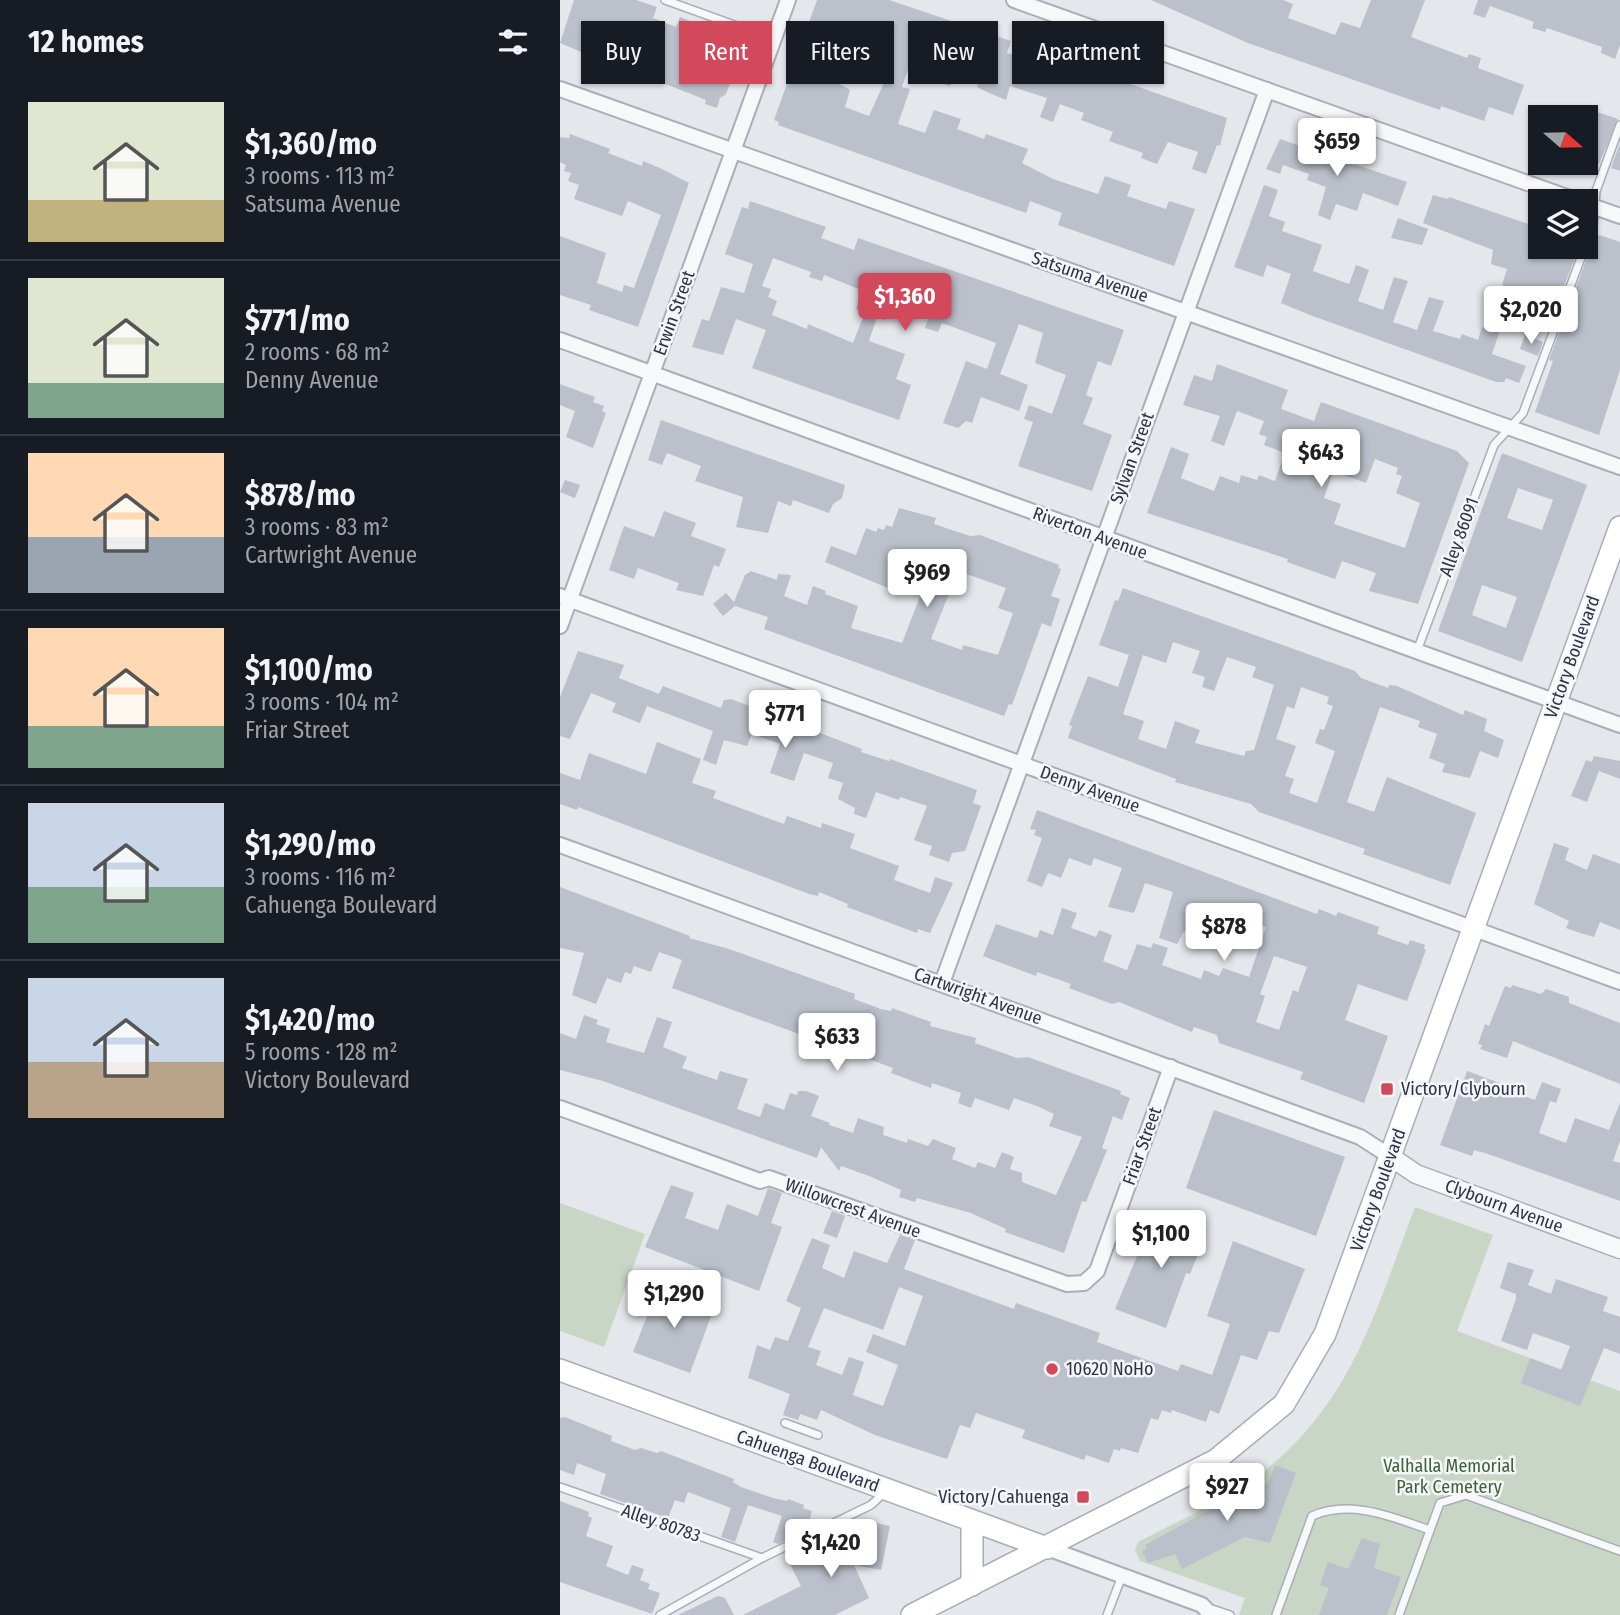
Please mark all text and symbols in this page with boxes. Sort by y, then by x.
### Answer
chip: Buy [581,21,665,84]
chip: Rent [679,21,772,84]
chip: Filters [786,21,894,84]
chip: New [908,21,998,84]
chip: Apartment [1012,21,1164,84]
icon: filters [494,23,532,61]
text: 12 homes [28,24,144,60]
north arrow [1528,105,1598,175]
map controls [1528,105,1598,259]
pin: $659 [1296,118,1378,178]
text: $1,360/mo [245,126,377,162]
text: $659 [1314,127,1360,155]
icon: home [84,130,168,214]
text: 3 rooms · 113 m² [245,162,395,190]
button: layers [1528,189,1598,259]
text: Satsuma Avenue [245,190,401,218]
street label: Satsuma Avenue [1029,247,1151,307]
street label: Erwin Street [648,267,700,359]
pin: $1,360 [848,274,962,333]
text: $1,360 [874,282,936,310]
pin: $2,020 [1474,286,1588,346]
text: $2,020 [1500,295,1562,323]
text: $771/mo [245,302,350,338]
icon: home [84,306,168,390]
text: 2 rooms · 68 m² [245,338,390,366]
text: Denny Avenue [245,366,379,394]
street label: Sylvan Street [1105,409,1159,507]
pin: $643 [1280,430,1362,489]
text: $643 [1298,438,1344,466]
text: $878/mo [245,477,356,513]
icon: home [84,481,168,565]
street label: Alley 86091 [1435,494,1483,580]
street label: Riverton Avenue [1030,502,1150,564]
text: 3 rooms · 83 m² [245,513,389,541]
text: Cartwright Avenue [245,541,417,569]
pin: $969 [886,550,968,609]
text: $969 [904,558,950,586]
street label: Victory Boulevard [1540,593,1604,721]
text: $1,100/mo [245,652,373,688]
icon: home [84,656,168,740]
text: 3 rooms · 104 m² [245,688,399,716]
pin: $771 [744,690,826,750]
text: $771 [765,699,805,727]
text: Friar Street [245,716,349,744]
street label: Denny Avenue [1037,761,1143,817]
text: $1,290/mo [245,827,376,863]
icon: home [84,831,168,915]
text: 3 rooms · 116 m² [245,863,396,891]
text: Cahuenga Boulevard [245,891,437,919]
pin: $878 [1183,904,1265,963]
text: $878 [1202,912,1246,940]
street label: Cartwright Avenue [911,963,1045,1029]
text: $1,420/mo [245,1002,375,1038]
icon: home [84,1006,168,1090]
pin: $633 [796,1014,878,1073]
text: $633 [814,1022,860,1050]
text: 5 rooms · 128 m² [245,1038,398,1066]
text: Victory Boulevard [245,1066,410,1094]
place label: Victory/Clybourn [1401,1078,1526,1100]
marker: Victory/Clybourn [1379,1081,1395,1097]
street label: Friar Street [1118,1104,1166,1188]
street label: Victory Boulevard [1346,1126,1410,1254]
street label: Willowcrest Avenue [782,1173,924,1243]
street label: Clybourn Avenue [1442,1174,1566,1238]
pin: $1,100 [1104,1210,1218,1270]
text: $1,100 [1132,1219,1190,1247]
pin: $1,290 [617,1270,731,1330]
text: $1,290 [644,1279,704,1307]
place label: 10620 NoHo [1066,1358,1153,1380]
marker: 10620 NoHo [1044,1361,1060,1377]
street label: Cahuenga Boulevard [734,1425,882,1497]
park label: Valhalla Memorial Park Cemetery [1383,1455,1515,1498]
pin: $927 [1186,1464,1268,1523]
text: $927 [1206,1472,1249,1500]
place label: Victory/Cahuenga [938,1486,1069,1508]
marker: Victory/Cahuenga [1075,1489,1091,1505]
street label: Alley 80783 [619,1499,703,1547]
pin: $1,420 [774,1520,888,1579]
text: $1,420 [801,1528,861,1556]

